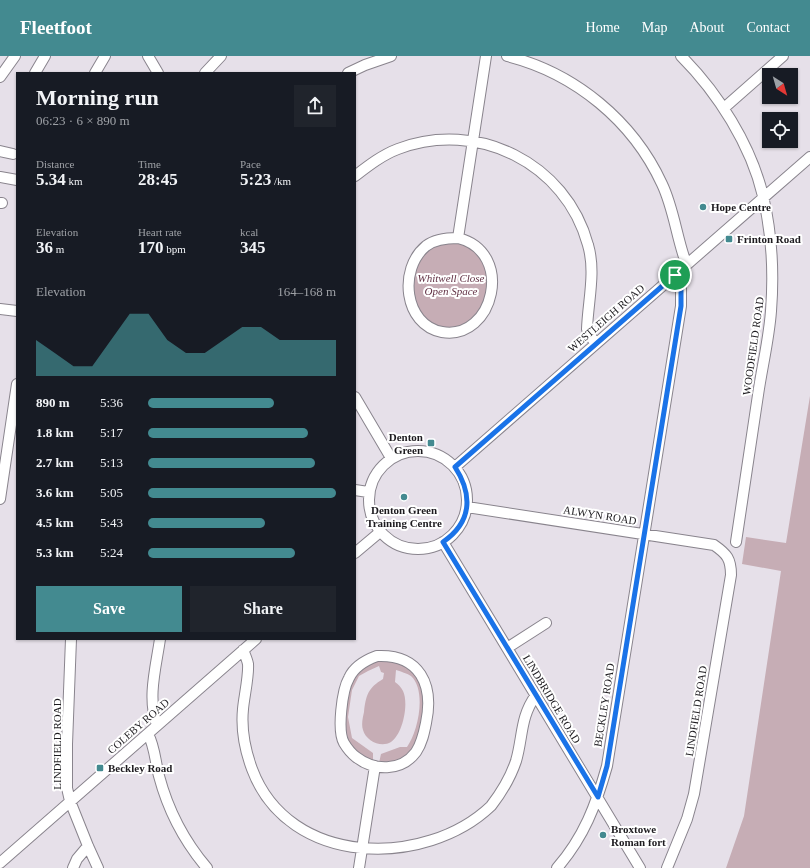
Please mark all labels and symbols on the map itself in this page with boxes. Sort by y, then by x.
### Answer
north arrow [762,68,798,104]
place label: Hope Centre [711,201,771,213]
marker: Hope Centre [698,202,708,212]
place label: Frinton Road [737,233,801,245]
marker: Frinton Road [724,234,734,244]
pin [658,258,692,292]
park label: Whitwell Close Open Space [418,272,485,297]
street label: WESTLEIGH ROAD [566,282,647,354]
street label: WOODFIELD ROAD [740,296,766,396]
place label: Denton Green [389,431,423,456]
marker: Denton Green [426,438,436,448]
marker: Denton Green Training Centre [399,492,409,502]
street label: ALWYN ROAD [562,503,638,527]
place label: Denton Green Training Centre [366,504,442,529]
street label: LINDBRIDGE ROAD [521,653,583,745]
street label: BECKLEY ROAD [591,662,617,748]
street label: LINDFIELD ROAD [683,665,709,757]
street label: COLEBY ROAD [105,696,171,756]
street label: LINDFIELD ROAD [51,698,63,790]
place label: Beckley Road [108,762,172,774]
marker: Beckley Road [95,763,105,773]
place label: Broxtowe Roman fort [611,823,666,848]
marker: Broxtowe Roman fort [598,830,608,840]

